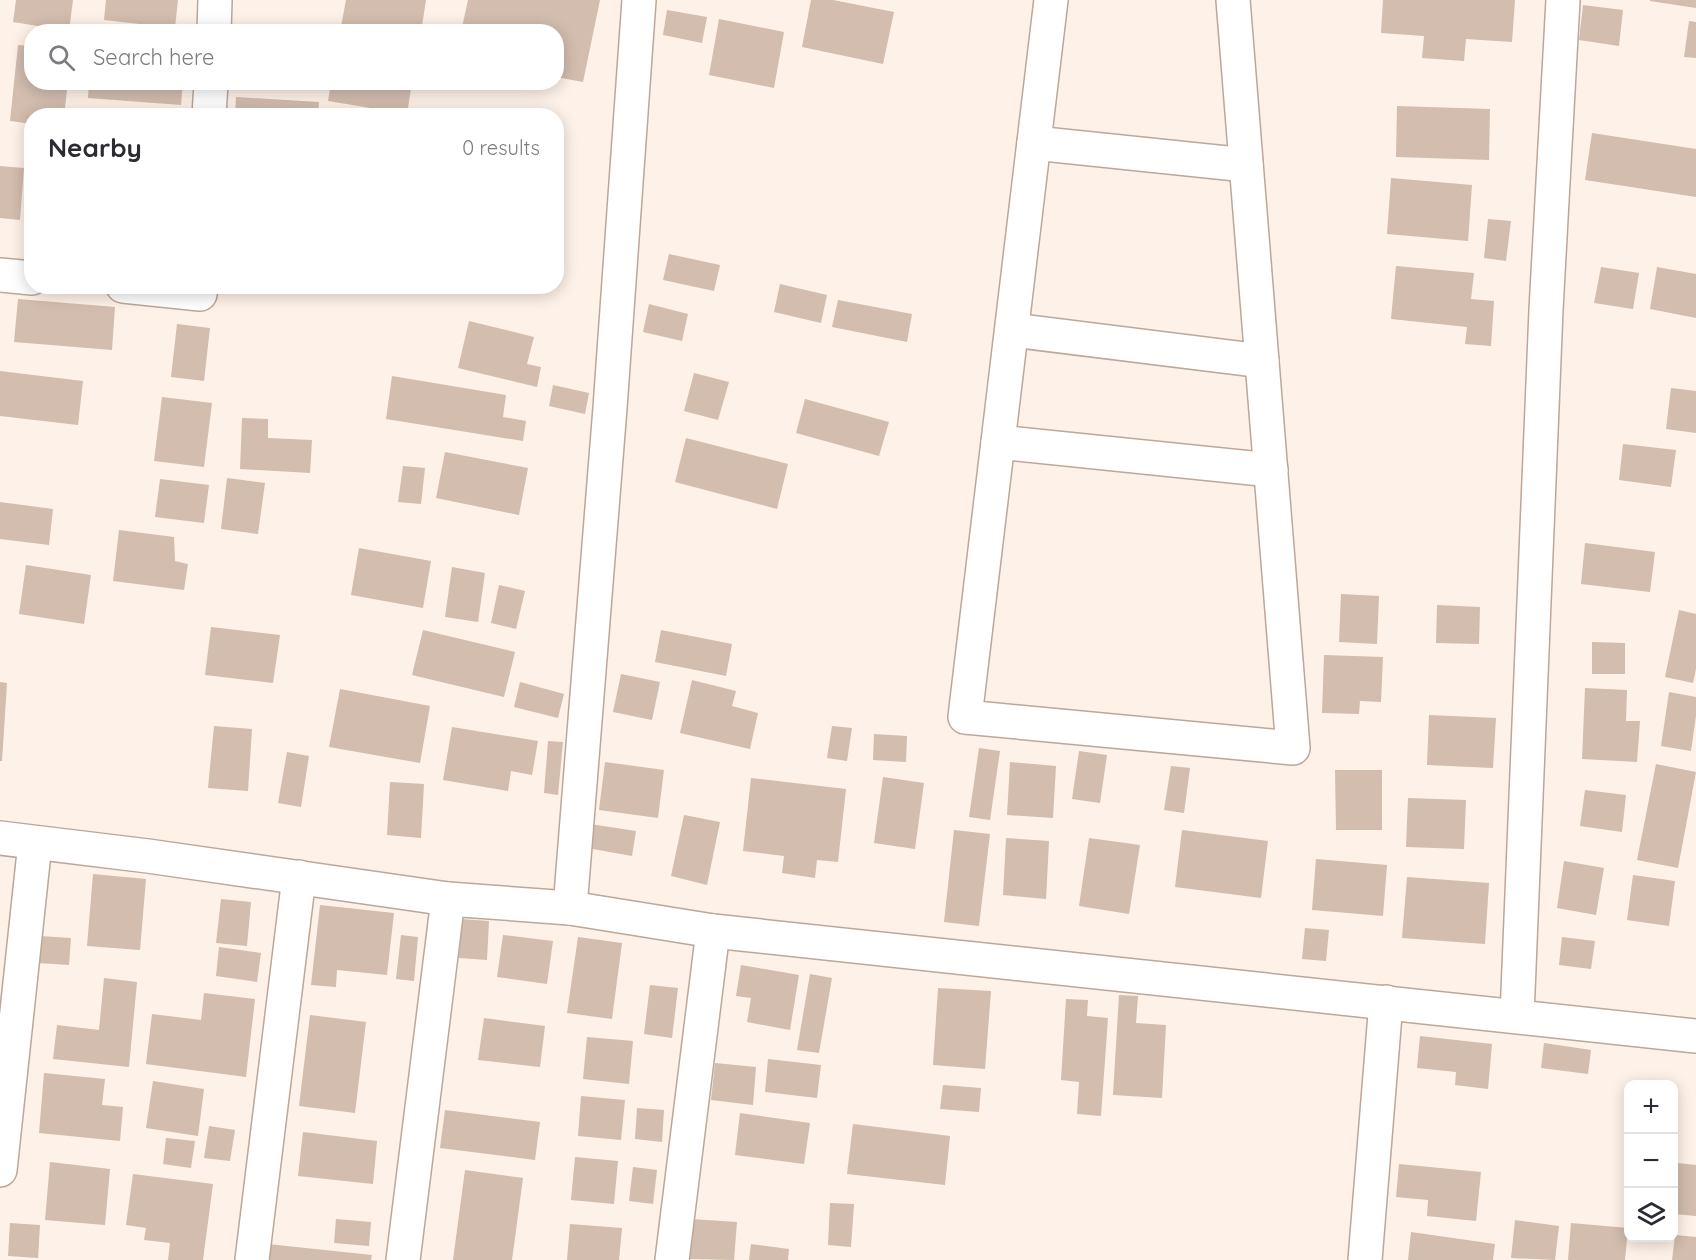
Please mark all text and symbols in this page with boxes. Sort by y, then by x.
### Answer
search box [24,24,564,90]
icon: search [45,41,78,74]
text: Search here [93,43,214,71]
text: Nearby [48,131,142,164]
text: 0 results [462,135,540,160]
map controls [1624,1080,1678,1242]
button: + [1624,1080,1678,1134]
button: − [1624,1134,1678,1188]
button: layers [1624,1188,1678,1242]

